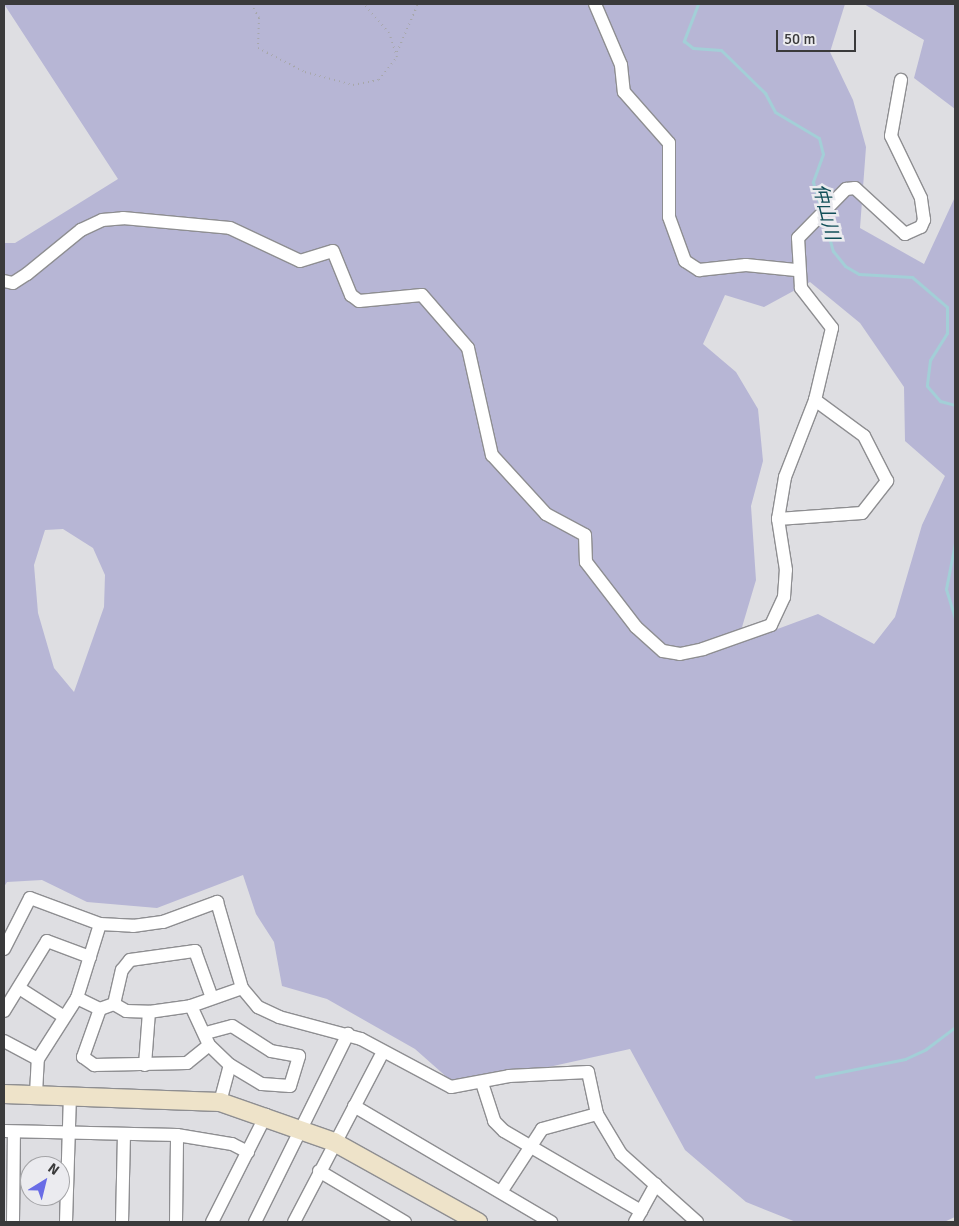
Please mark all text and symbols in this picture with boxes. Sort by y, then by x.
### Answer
scale bar [779,20,859,52]
text: 50 m [784,30,815,48]
water label: 仲山川 [807,182,843,242]
north arrow [20,1156,70,1206]
text: N [45,1160,62,1179]

